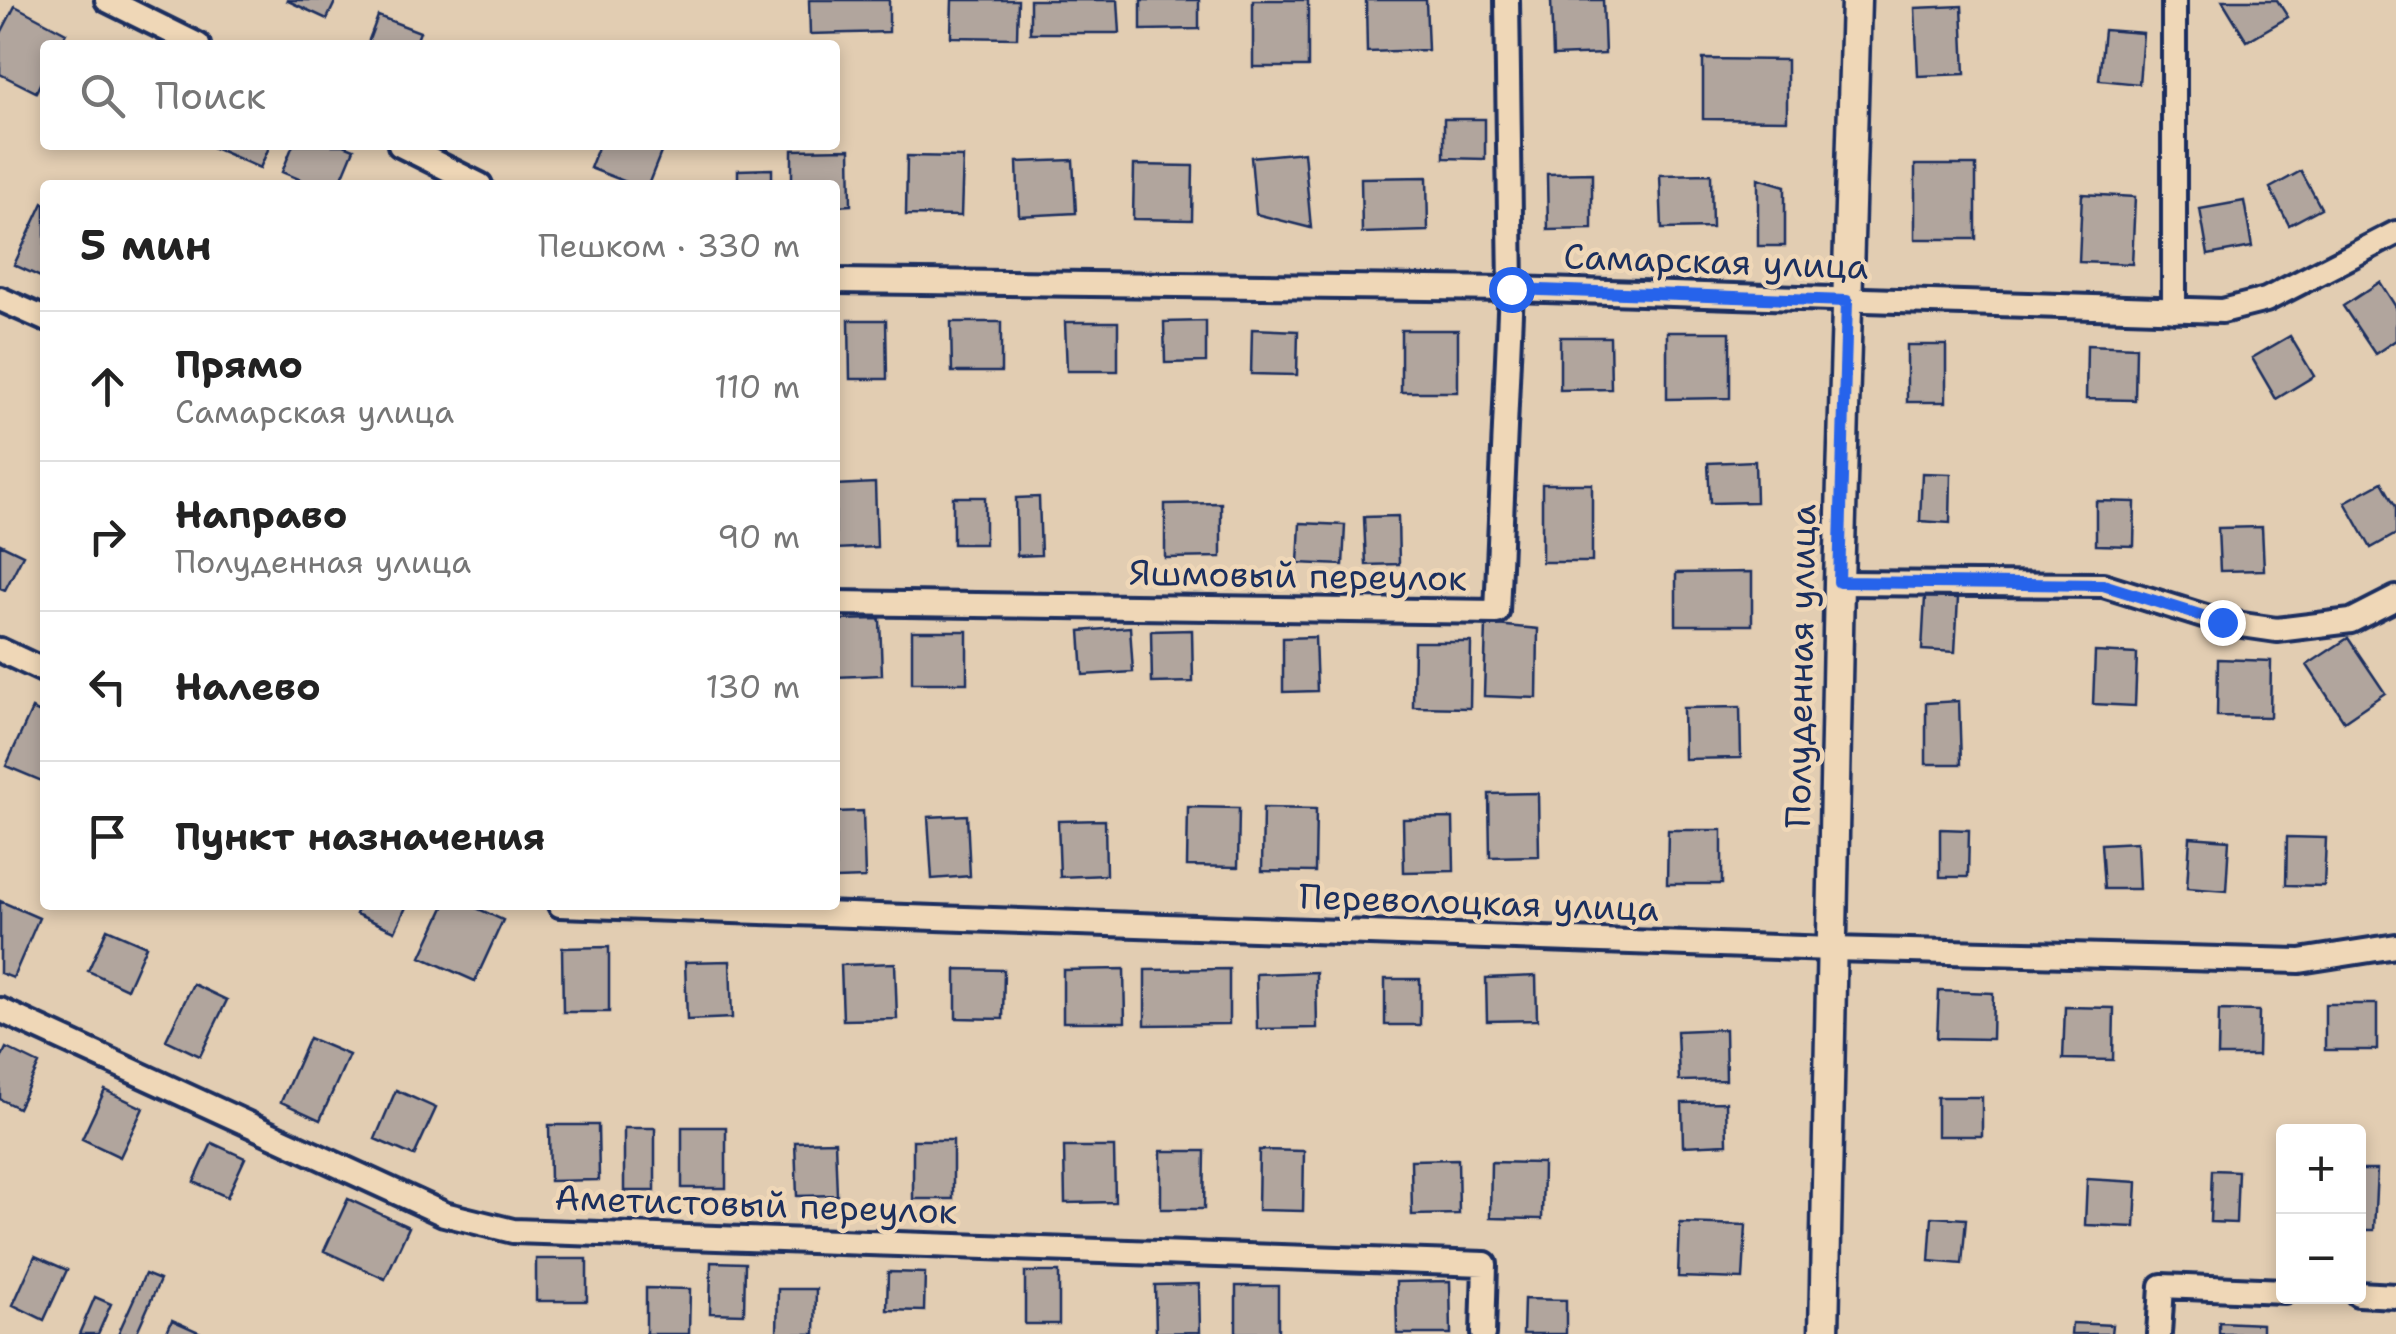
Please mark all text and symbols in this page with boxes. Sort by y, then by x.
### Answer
search box [40,40,840,150]
icon: search [75,68,130,123]
text: Поиск [155,70,266,121]
text: 5 мин [80,217,212,273]
text: Пешком · 330 m [538,224,800,267]
street label: Самарская улица [1563,232,1870,290]
route start [1489,267,1535,313]
text: Прямо [175,339,303,390]
icon: ahead [80,359,135,414]
text: 110 m [714,365,800,408]
text: Самарская улица [175,390,454,433]
text: Направо [175,489,348,540]
street label: Полуденная улица [1774,503,1826,828]
icon: right [80,509,135,564]
text: 90 m [717,515,800,558]
text: Полуденная улица [175,540,471,583]
street label: Яшмовый переулок [1129,549,1467,601]
route end [2200,600,2246,646]
icon: left [80,659,135,714]
text: Налево [175,661,321,712]
text: 130 m [705,665,800,708]
icon: arrive [80,809,135,864]
text: Пункт назначения [175,811,545,862]
street label: Переволоцкая улица [1298,872,1660,932]
map controls [2276,1124,2366,1304]
button: + [2276,1124,2366,1214]
street label: Аметистовый переулок [554,1173,958,1235]
button: − [2276,1214,2366,1304]

